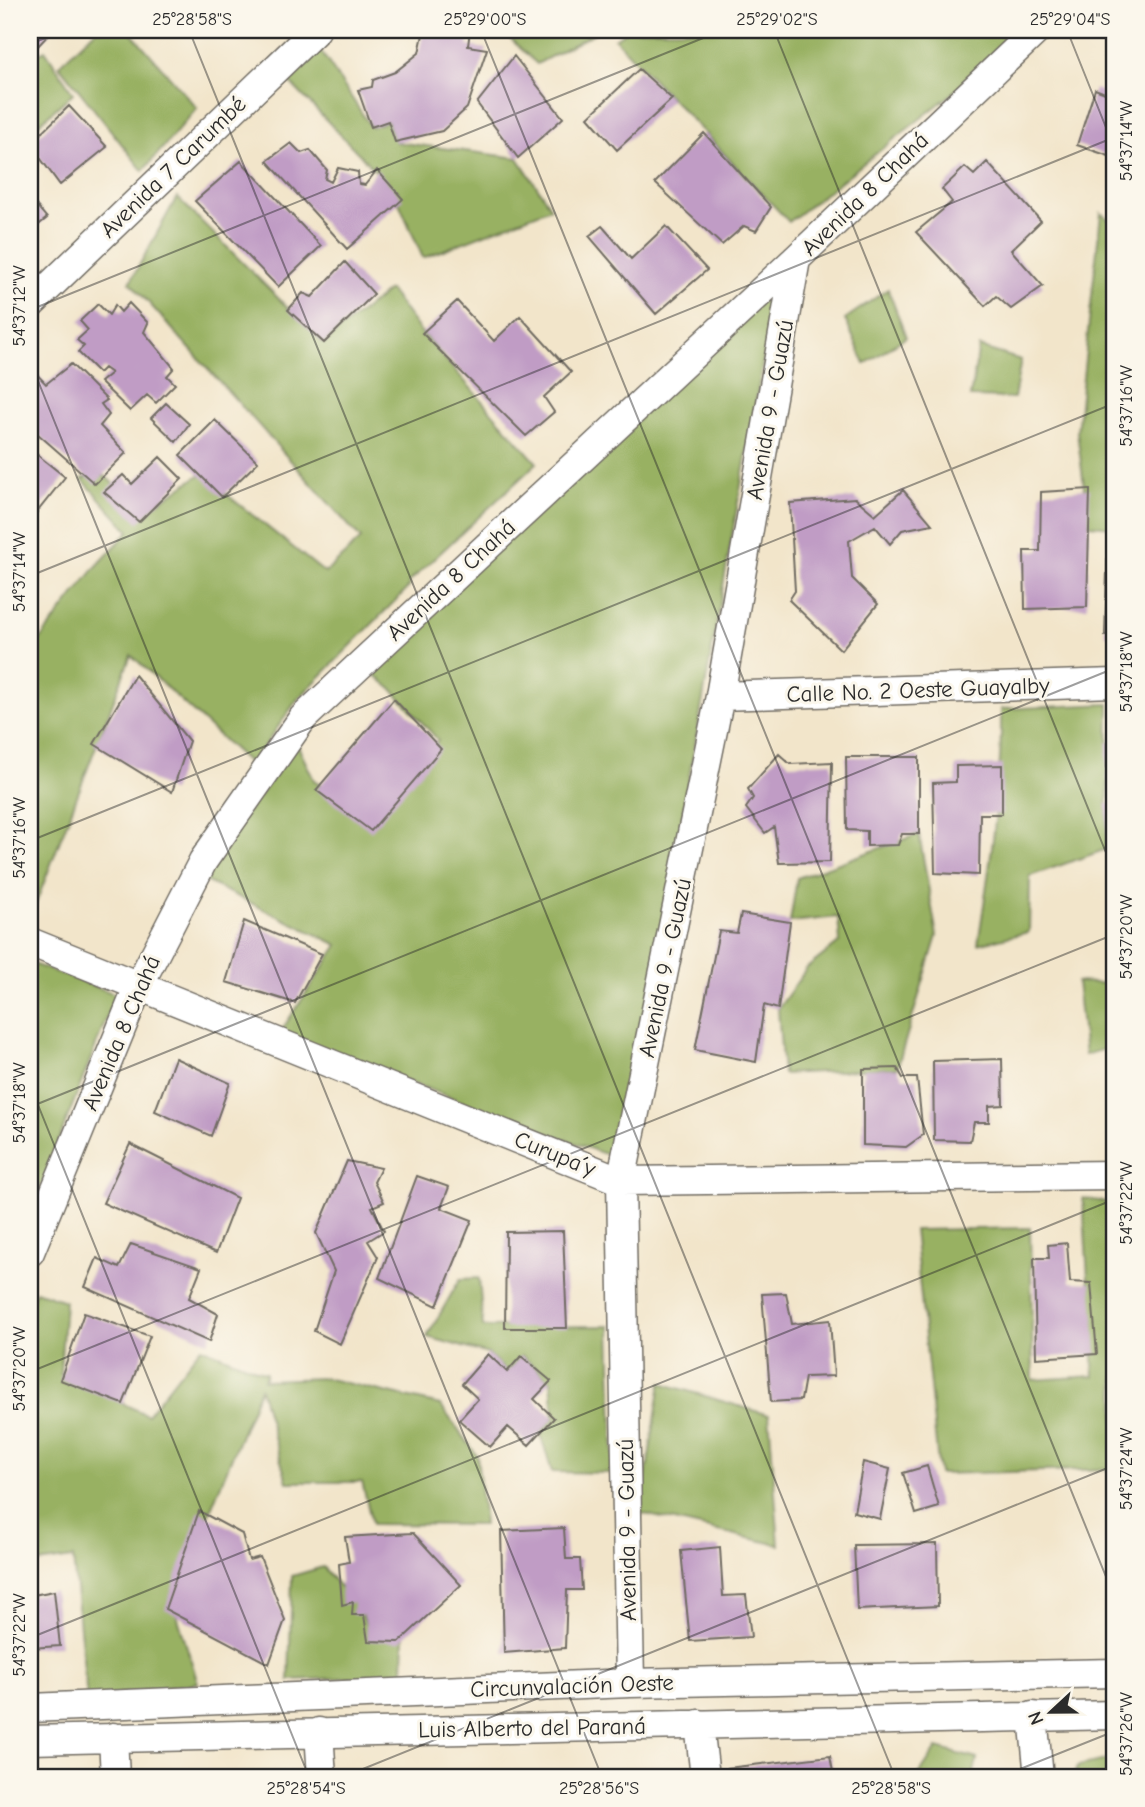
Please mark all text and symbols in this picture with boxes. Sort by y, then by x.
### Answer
text: 25°28'58"S [152,9,232,30]
text: 25°29'00"S [444,9,527,30]
text: 25°29'02"S [736,9,818,30]
text: 25°29'04"S [1030,9,1110,30]
street label: Avenida 7 Carumbé [95,91,251,243]
text: 54°37'14"W [1116,100,1137,181]
street label: Avenida 8 Chahá [796,127,934,261]
text: 54°37'12"W [9,265,30,347]
street label: Avenida 9 - Guazú [741,318,799,502]
text: 54°37'16"W [1116,365,1137,447]
street label: Avenida 8 Chahá [381,514,521,646]
text: 54°37'14"W [9,531,30,612]
text: 54°37'18"W [1116,631,1137,713]
street label: Calle No. 2 Oeste Guayalby [786,672,1051,708]
text: 54°37'16"W [9,797,30,879]
street label: Avenida 9 - Guazú [633,876,697,1060]
text: 54°37'20"W [1116,894,1137,980]
street label: Avenida 8 Chahá [76,951,166,1115]
text: 54°37'18"W [9,1062,30,1144]
street label: Curupa´y [510,1126,600,1183]
text: 54°37'22"W [1116,1161,1137,1245]
text: 54°37'20"W [9,1326,30,1412]
text: 54°37'24"W [1116,1427,1137,1510]
street label: Avenida 9 - Guazú [612,1439,642,1621]
text: 54°37'22"W [9,1593,30,1677]
street label: Circunvalación Oeste [470,1669,674,1703]
north arrow [1016,1678,1086,1748]
text: 54°37'26"W [1116,1692,1137,1776]
text: N [1024,1708,1049,1728]
street label: Luis Alberto del Paraná [418,1713,646,1743]
text: 25°28'54"S [266,1778,346,1799]
text: 25°28'56"S [559,1778,639,1799]
text: 25°28'58"S [851,1778,931,1799]

